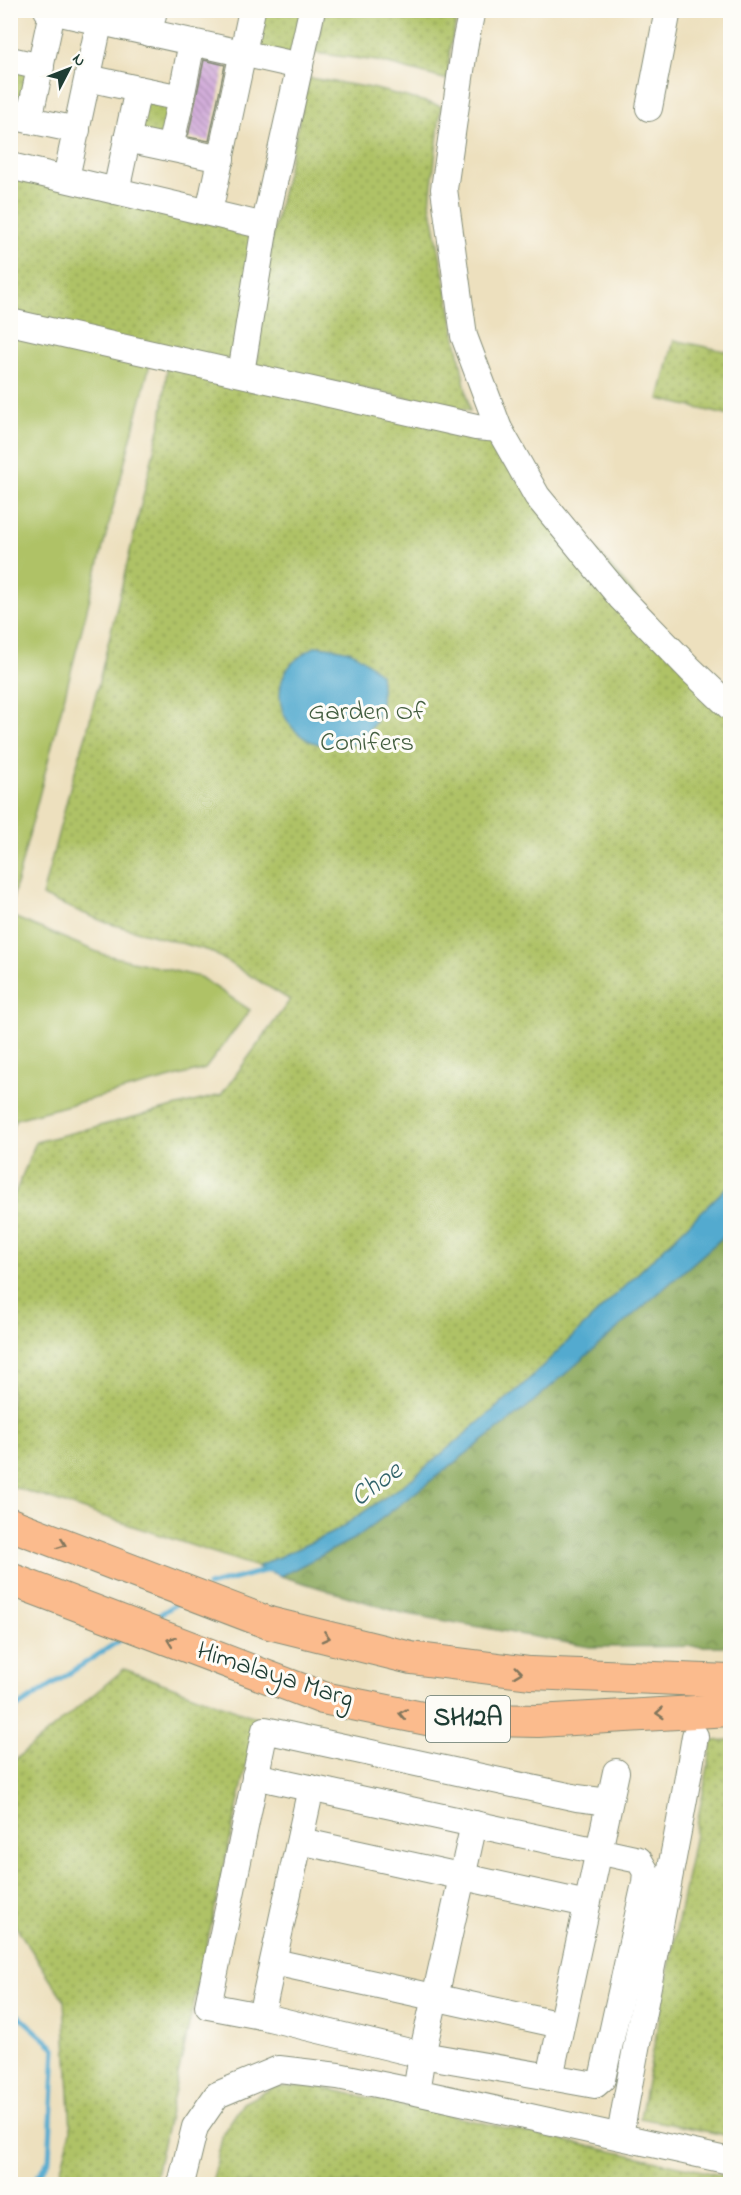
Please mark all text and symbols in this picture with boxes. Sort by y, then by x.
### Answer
north arrow [39,39,99,99]
text: N [66,48,91,72]
park label: Garden Of Conifers [308,693,426,763]
water label: Choe [342,1451,413,1518]
one-way arrow [56,1536,67,1549]
one-way arrow [321,1630,331,1643]
street label: Himalaya Marg [191,1632,359,1720]
one-way arrow [166,1636,177,1649]
one-way arrow [513,1665,522,1677]
road number: SH12A [426,1696,510,1742]
one-way arrow [656,1707,665,1720]
one-way arrow [398,1708,408,1721]

